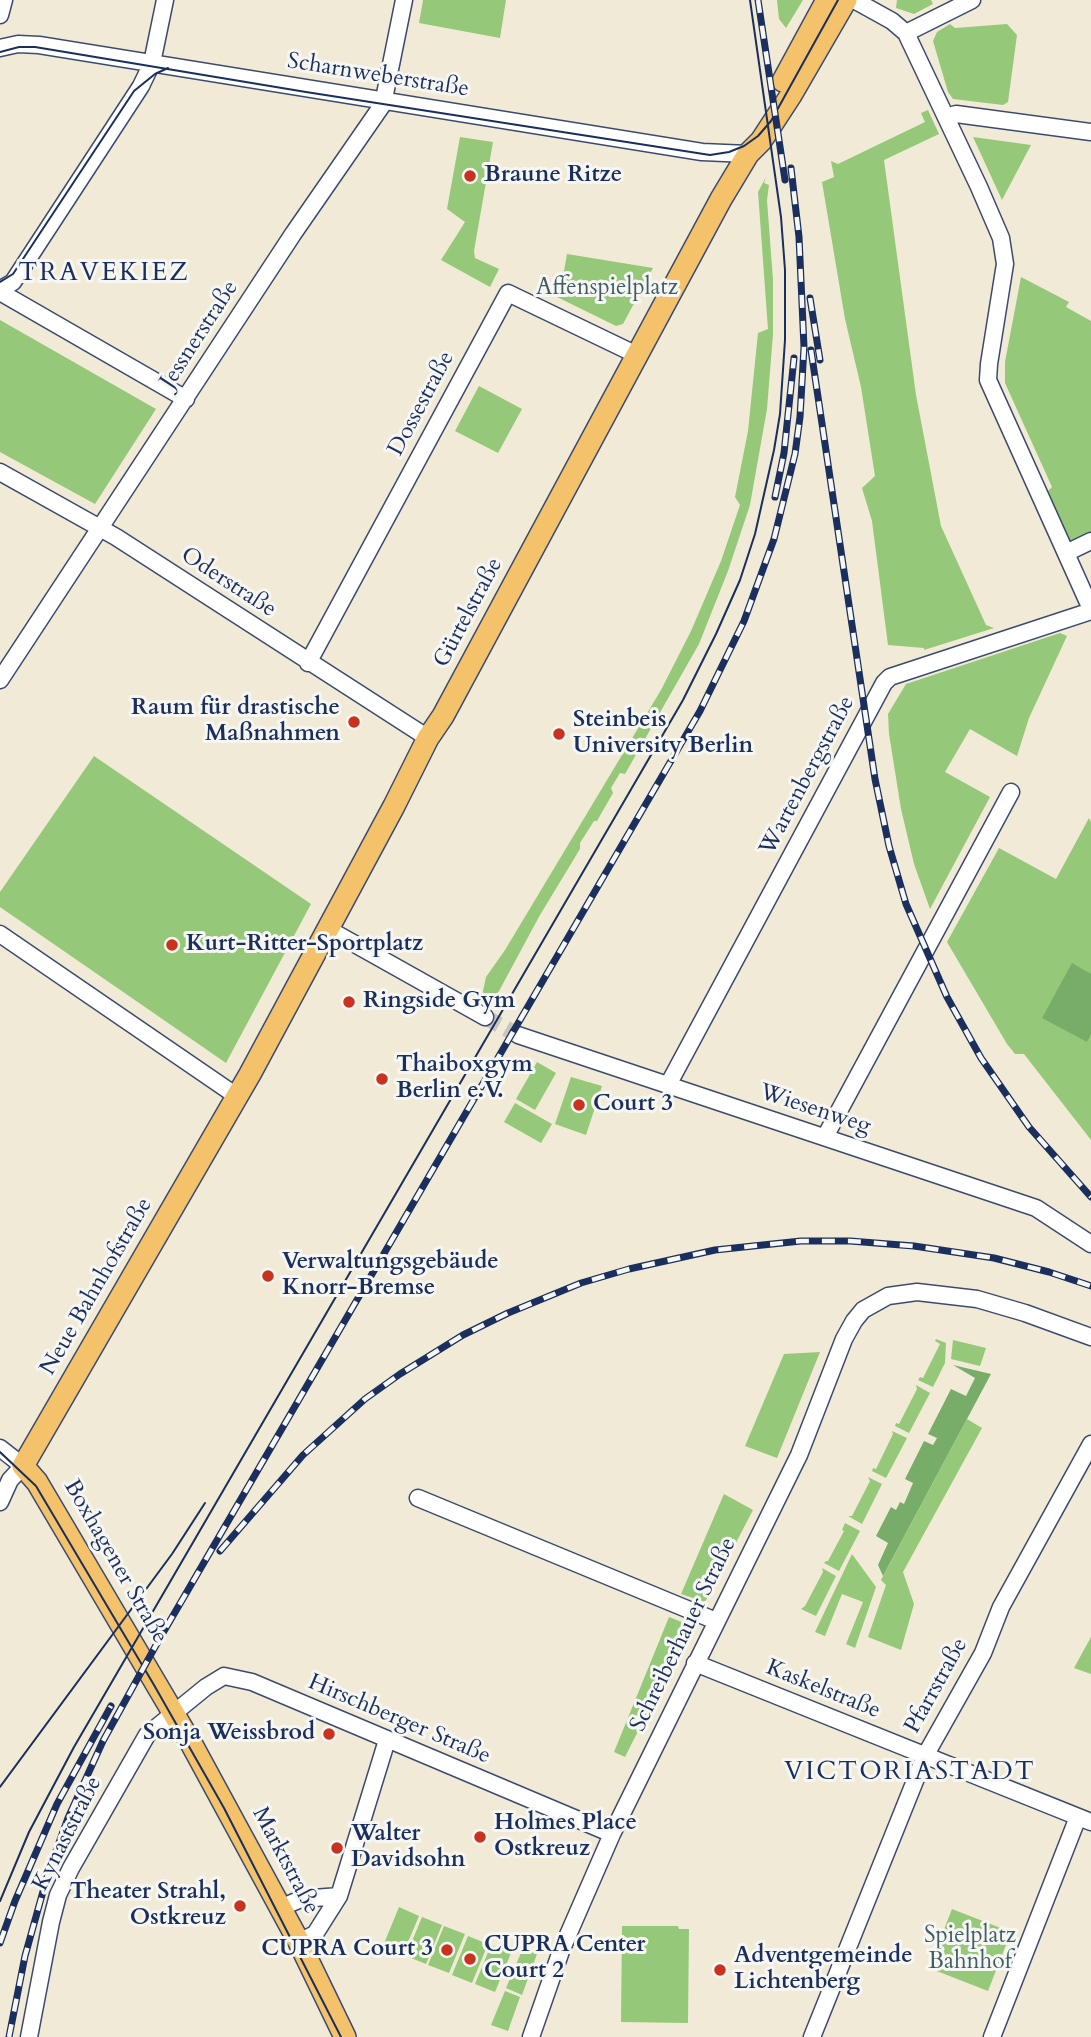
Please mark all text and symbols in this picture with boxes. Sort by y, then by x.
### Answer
street label: Scharnweberstraße [285,48,471,104]
place label: Braune Ritze [484,162,622,190]
marker: Braune Ritze [462,168,478,184]
district label: TRAVEKIEZ [19,258,189,290]
park label: Affenspielplatz [536,275,678,303]
street label: Jessnerstraße [155,276,245,394]
street label: Dossestraße [383,347,461,461]
street label: Oderstraße [175,542,281,624]
street label: Gürtelstraße [429,553,509,673]
street label: Wartenbergstraße [754,692,862,860]
place label: Raum für drastische Maßnahmen [131,695,340,749]
place label: Steinbeis University Berlin [573,707,753,761]
marker: Raum für drastische Maßnahmen [346,714,362,730]
marker: Steinbeis University Berlin [551,726,567,742]
place label: Kurt-Ritter-Sportplatz [186,931,423,959]
marker: Kurt-Ritter-Sportplatz [164,937,180,953]
place label: Ringside Gym [363,988,515,1016]
marker: Ringside Gym [341,994,357,1010]
place label: Thaiboxgym Berlin e.V. [396,1052,533,1106]
marker: Thaiboxgym Berlin e.V. [374,1071,390,1087]
street label: Wiesenweg [756,1079,874,1141]
place label: Court 3 [593,1091,673,1119]
marker: Court 3 [571,1097,587,1113]
street label: Neue Bahnhofstraße [35,1193,159,1381]
place label: Verwaltungsgebäude Knorr-Bremse [282,1249,499,1303]
marker: Verwaltungsgebäude Knorr-Bremse [260,1268,276,1284]
street label: Boxhagener Straße [57,1475,173,1649]
street label: Schreiberhauer Straße [625,1533,743,1737]
street label: Pfarrstraße [900,1633,974,1739]
street label: Kaskelstraße [762,1655,884,1725]
street label: Hirschberger Straße [304,1669,494,1771]
place label: Sonja Weissbrod [143,1720,315,1748]
marker: Sonja Weissbrod [321,1726,337,1742]
district label: VICTORIASTADT [786,1757,1034,1789]
street label: Kynaststraße [27,1772,109,1896]
street label: Marktstraße [245,1803,325,1919]
place label: Holmes Place Ostkreuz [494,1810,637,1864]
place label: Walter Davidsohn [351,1821,466,1875]
marker: Holmes Place Ostkreuz [472,1829,488,1845]
marker: Walter Davidsohn [329,1840,345,1856]
place label: Theater Strahl, Ostkreuz [70,1879,226,1933]
marker: Theater Strahl, Ostkreuz [232,1898,248,1914]
park label: Spielplatz Bahnhof [924,1923,1016,1977]
place label: CUPRA Center Court 2 [484,1932,645,1986]
place label: CUPRA Court 3 [261,1936,433,1964]
marker: CUPRA Court 3 [439,1942,455,1958]
place label: Adventgemeinde Lichtenberg [734,1943,913,1997]
marker: CUPRA Center Court 2 [462,1951,478,1967]
marker: Adventgemeinde Lichtenberg [712,1962,728,1978]

